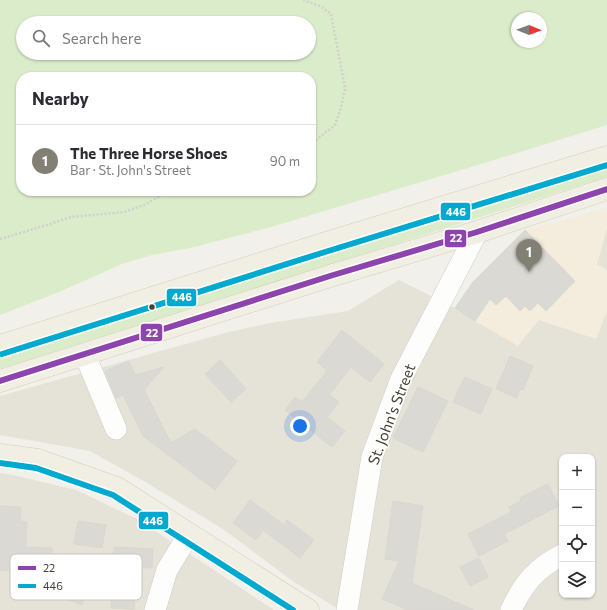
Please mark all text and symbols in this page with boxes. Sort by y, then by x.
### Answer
north arrow [511,12,547,48]
search box [16,16,316,60]
icon: search [30,27,52,49]
text: Search here [62,29,141,47]
text: Nearby [32,88,89,109]
text: The Three Horse Shoes [70,144,228,162]
text: 1 [42,153,48,169]
text: 90 m [270,153,300,169]
text: Bar · St. John's Street [70,162,191,178]
line badge: 446 [440,202,471,221]
text: 446 [446,205,466,218]
line badge: 22 [444,229,467,248]
text: 22 [450,231,462,244]
pin: 1 [516,239,542,272]
line badge: 446 [166,288,197,307]
text: 446 [172,290,192,303]
unlabelled marker [147,302,157,312]
line badge: 22 [140,323,163,342]
text: 22 [146,326,158,339]
street label: St. John's Street [363,361,419,467]
your location [290,416,310,436]
map controls [559,454,595,598]
button: + [559,454,595,490]
button: − [559,490,595,526]
line badge: 446 [138,511,169,530]
text: 446 [143,514,163,527]
button: locate [559,526,595,562]
legend [10,554,142,600]
text: 22 [43,561,55,574]
button: layers [559,562,595,598]
text: 446 [43,579,63,592]

